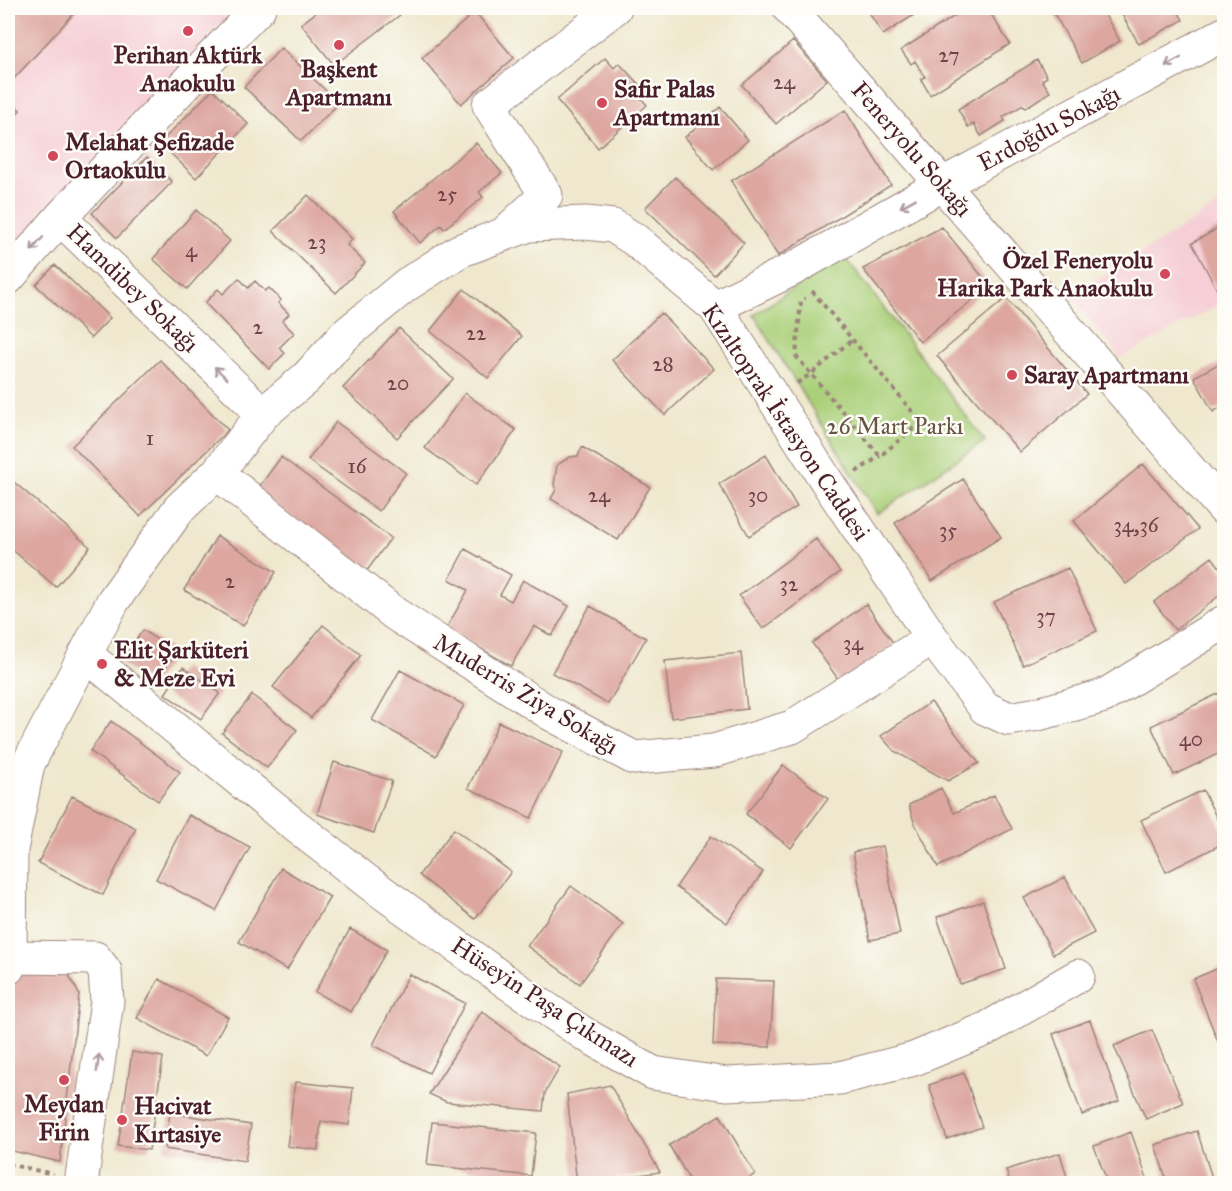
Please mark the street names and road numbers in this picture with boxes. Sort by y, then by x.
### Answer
street label: Feneryolu Sokağı [845,75,979,223]
street label: Erdoğdu Sokağı [973,78,1126,178]
street label: Hamdibey Sokağı [61,217,206,359]
street label: Kızıltoprak İstasyon Caddesi [695,298,877,547]
street label: Muderris Ziya Sokağı [428,627,624,761]
street label: Hüseyin Paşa Çıkmazı [446,930,645,1074]

